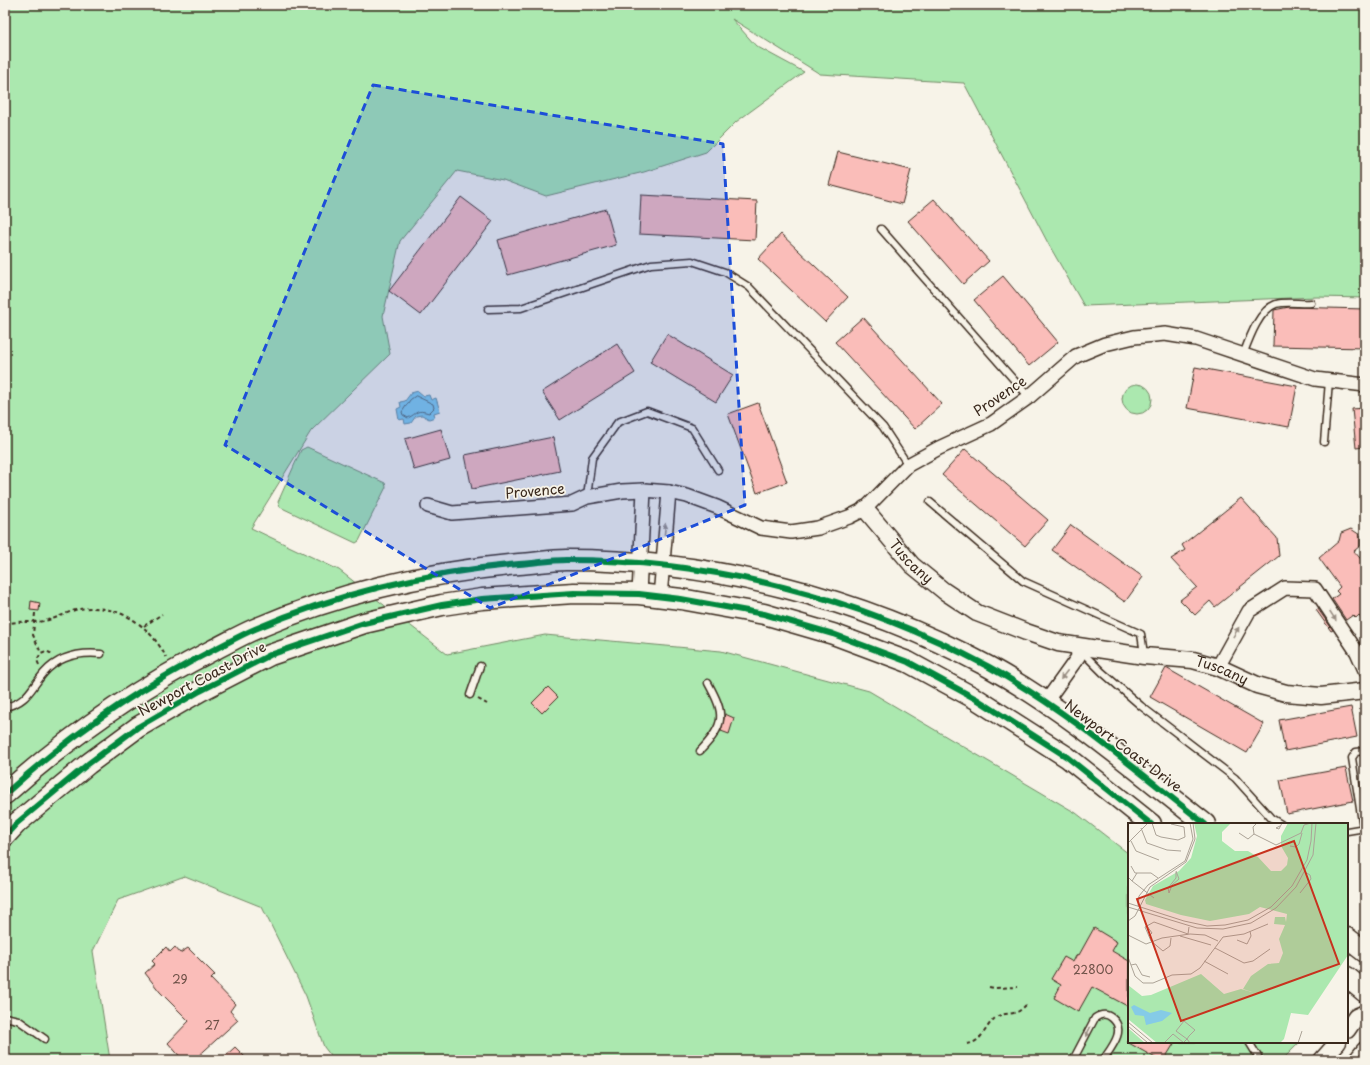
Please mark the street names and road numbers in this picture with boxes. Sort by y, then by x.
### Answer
street label: Provence [969,370,1031,421]
street label: Provence [504,477,566,504]
street label: Tuscany [884,534,938,588]
street label: Newport Coast Drive [134,636,270,721]
street label: Tuscany [1193,650,1252,690]
street label: Newport Coast Drive [1060,694,1186,797]

